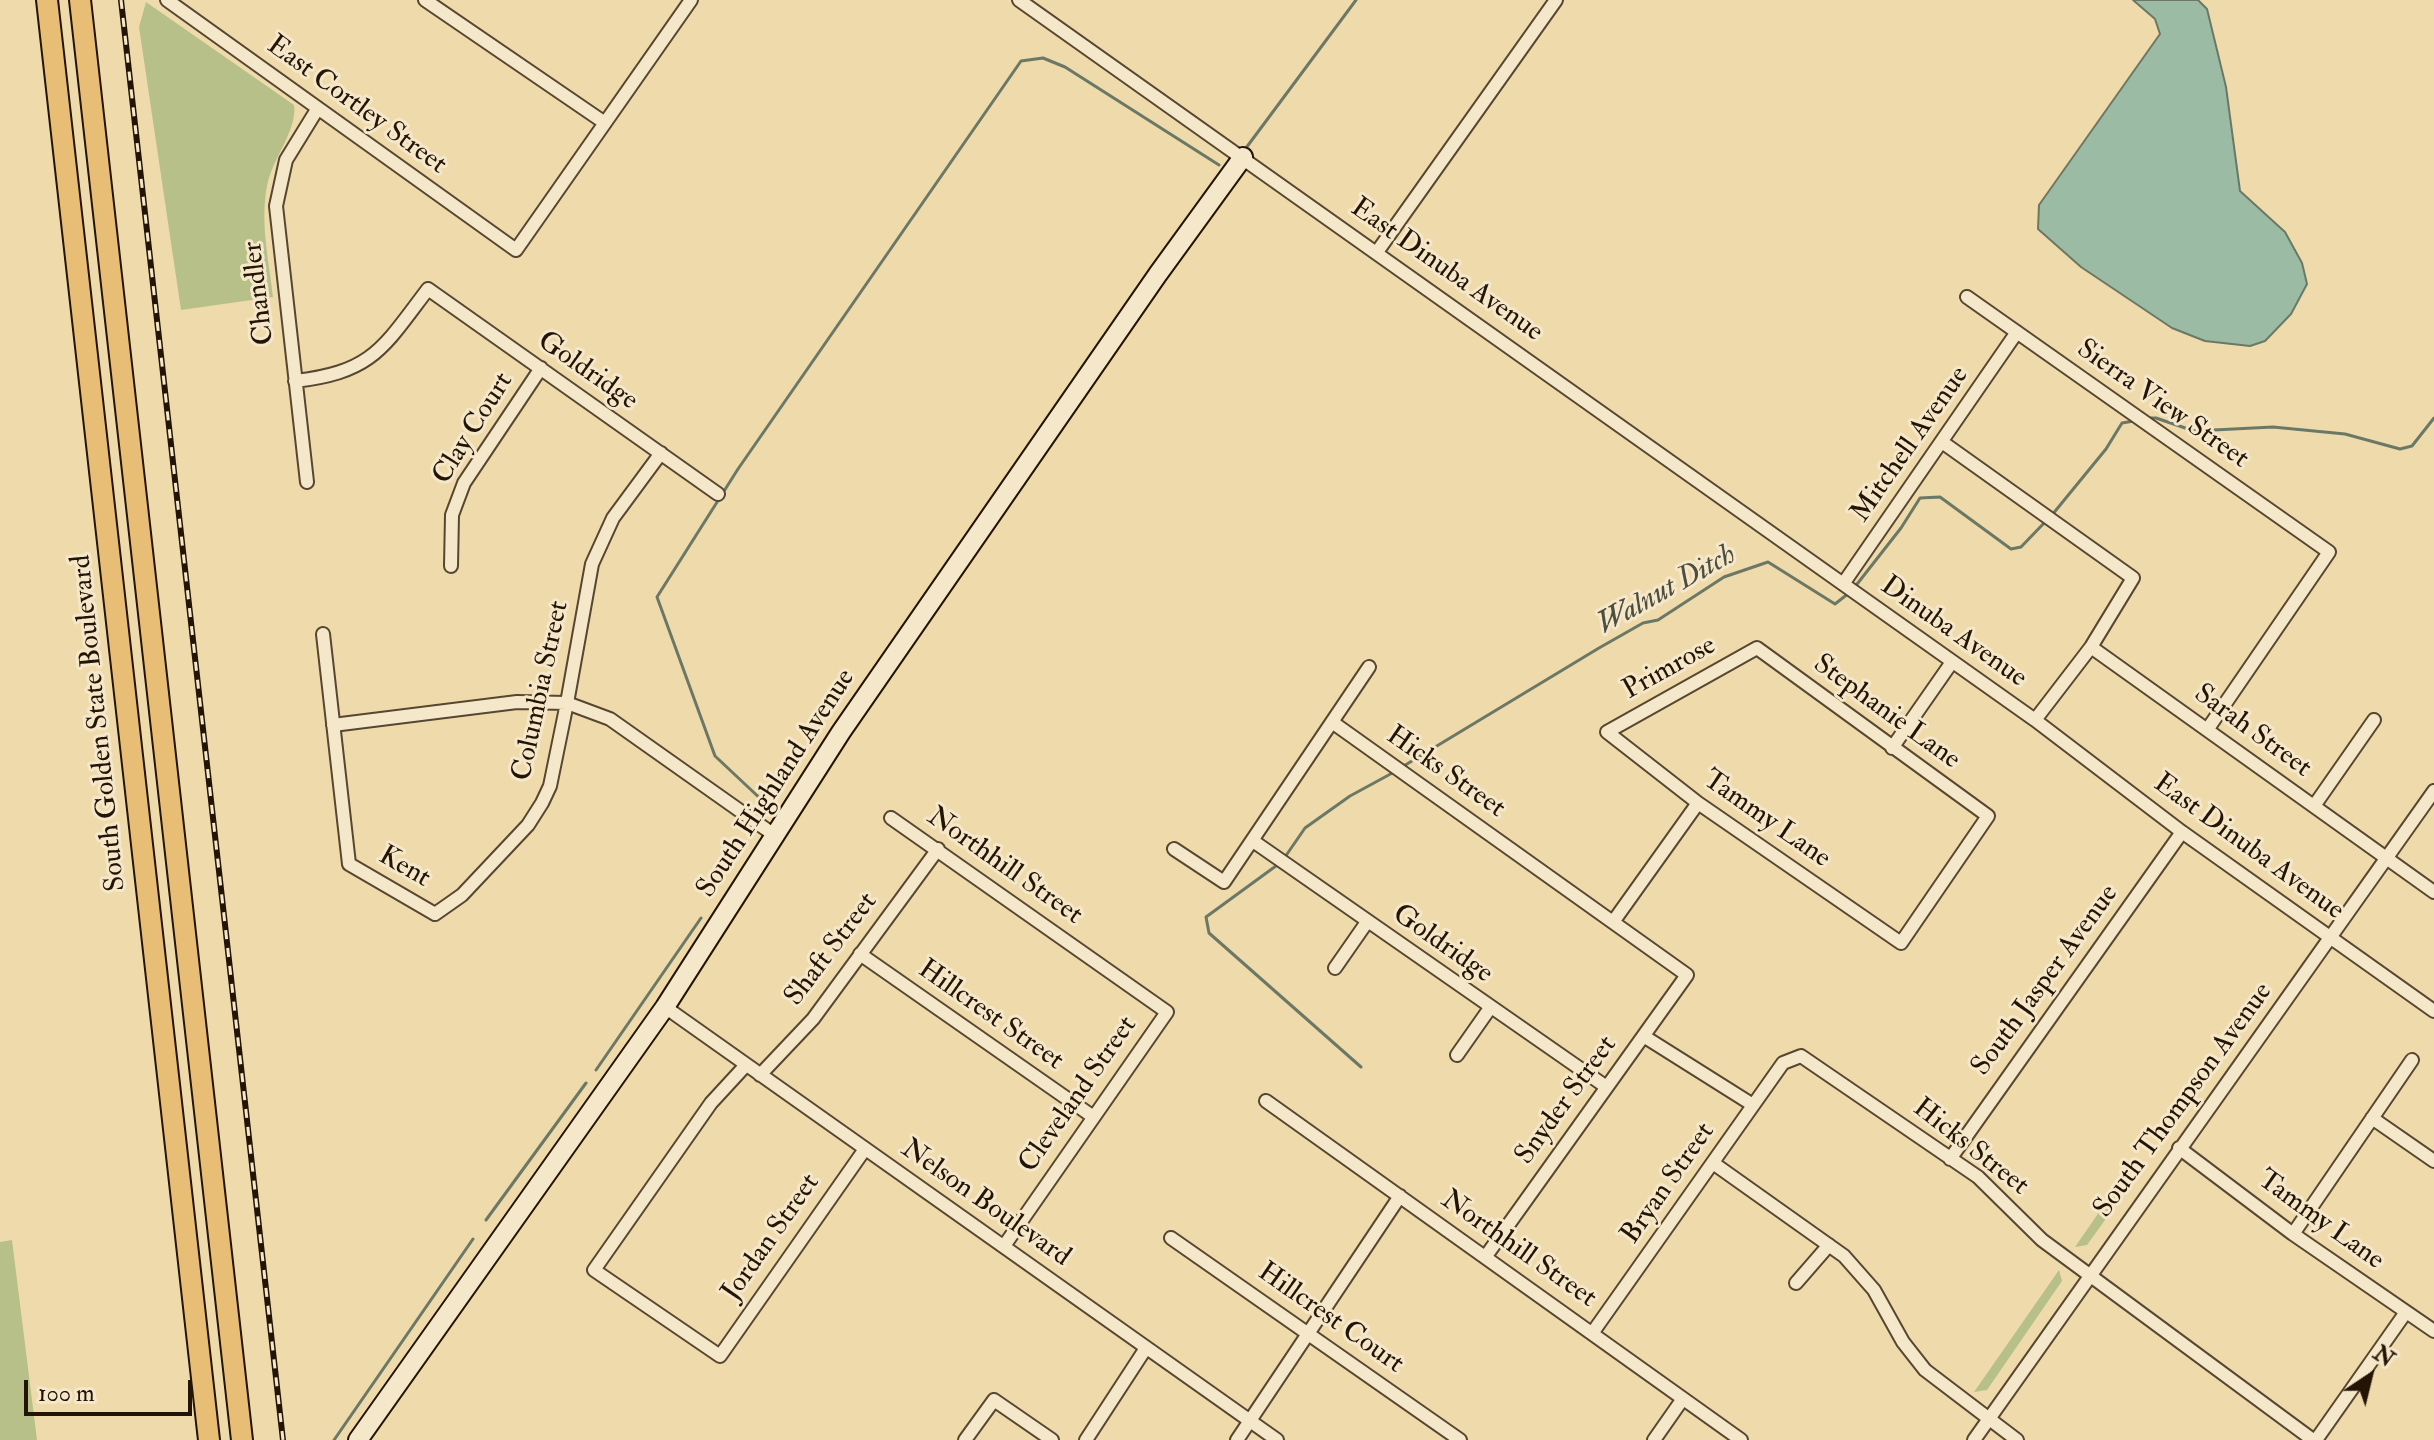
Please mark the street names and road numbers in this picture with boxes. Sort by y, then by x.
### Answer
street label: East Cortley Street [259,29,453,183]
street label: East Dinuba Avenue [1343,192,1549,350]
street label: Chandler [237,239,283,347]
street label: Goldridge [530,325,644,419]
street label: Sierra View Street [2070,333,2254,477]
street label: Mitchell Avenue [1845,361,1977,529]
street label: Clay Court [427,367,521,491]
street label: South Golden State Boulevard [66,553,134,893]
street label: Dinuba Avenue [1873,570,2033,696]
street label: Columbia Street [507,598,577,784]
street label: Primrose [1618,630,1722,708]
street label: Stephanie Lane [1806,648,1966,778]
street label: South Highland Avenue [691,663,863,905]
street label: Sarah Street [2187,678,2317,786]
street label: Hicks Street [1379,720,1511,826]
street label: Tammy Lane [1696,764,1836,876]
street label: East Dinuba Avenue [2146,768,2350,928]
street label: Northhill Street [920,801,1088,933]
street label: Kent [372,840,436,896]
street label: South Jasper Avenue [1965,879,2127,1083]
street label: Shaft Street [778,887,886,1013]
street label: Goldridge [1385,898,1499,992]
street label: Hillcrest Street [911,953,1069,1079]
street label: South Thompson Avenue [2087,977,2281,1225]
street label: Cleveland Street [1013,1010,1145,1180]
street label: Snyder Street [1509,1030,1625,1172]
street label: Hicks Street [1905,1092,2035,1204]
street label: Bryan Street [1615,1117,1723,1251]
street label: Nelson Boulevard [894,1133,1076,1275]
street label: Tammy Lane [2250,1164,2390,1278]
street label: Jordan Street [716,1168,828,1308]
street label: Northhill Street [1434,1184,1602,1316]
street label: Hillcrest Court [1251,1256,1409,1382]

